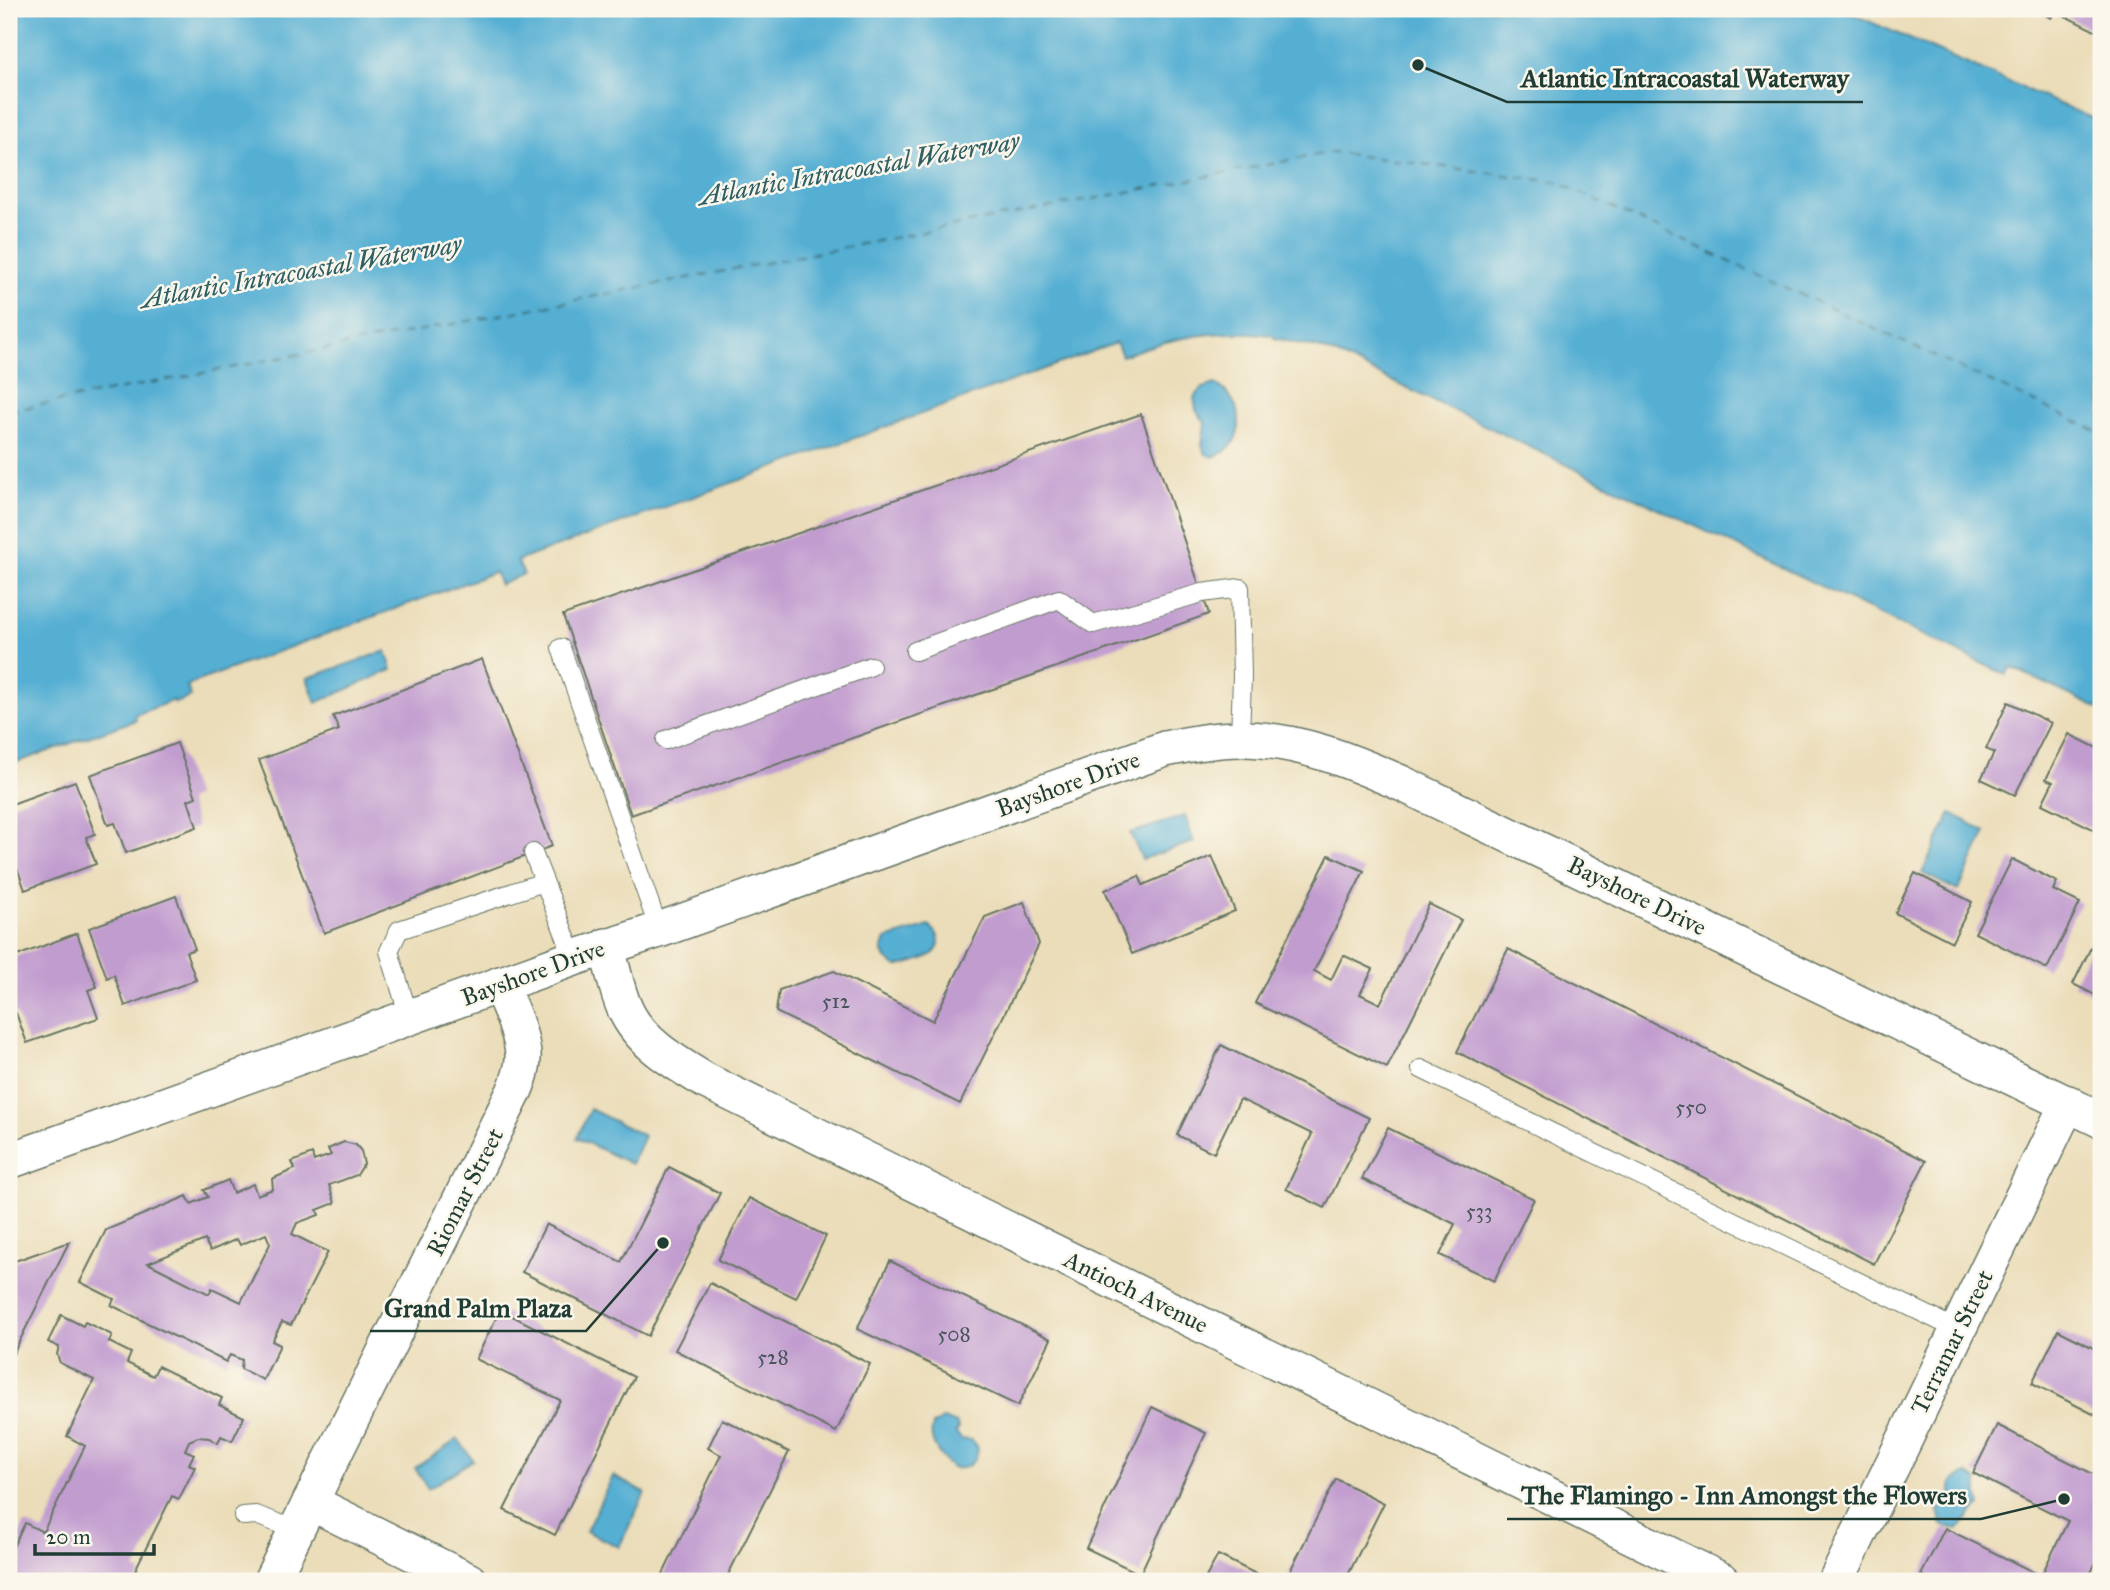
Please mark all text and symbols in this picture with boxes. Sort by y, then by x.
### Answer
callout: Atlantic Intracoastal Waterway [1507,55,1863,102]
text: Atlantic Intracoastal Waterway [1519,62,1851,94]
water label: Atlantic Intracoastal Waterway [693,124,1023,213]
water label: Atlantic Intracoastal Waterway [135,227,465,316]
street label: Bayshore Drive [992,744,1144,824]
street label: Bayshore Drive [1563,849,1711,943]
street label: Bayshore Drive [457,933,609,1013]
house number: 512 [822,988,851,1014]
house number: 550 [1675,1094,1707,1120]
street label: Riomar Street [420,1123,510,1261]
house number: 533 [1466,1198,1492,1224]
street label: Antioch Avenue [1058,1244,1213,1340]
street label: Terramar Street [1904,1265,2000,1419]
callout: Grand Palm Plaza [370,1284,586,1331]
text: Grand Palm Plaza [384,1292,573,1324]
house number: 508 [937,1321,971,1347]
house number: 528 [757,1344,789,1370]
callout: The Flamingo - Inn Amongst the Flowers [1507,1472,1981,1519]
text: The Flamingo - Inn Amongst the Flowers [1520,1479,1967,1512]
scale bar [35,1513,154,1557]
text: 20 m [46,1524,91,1550]

